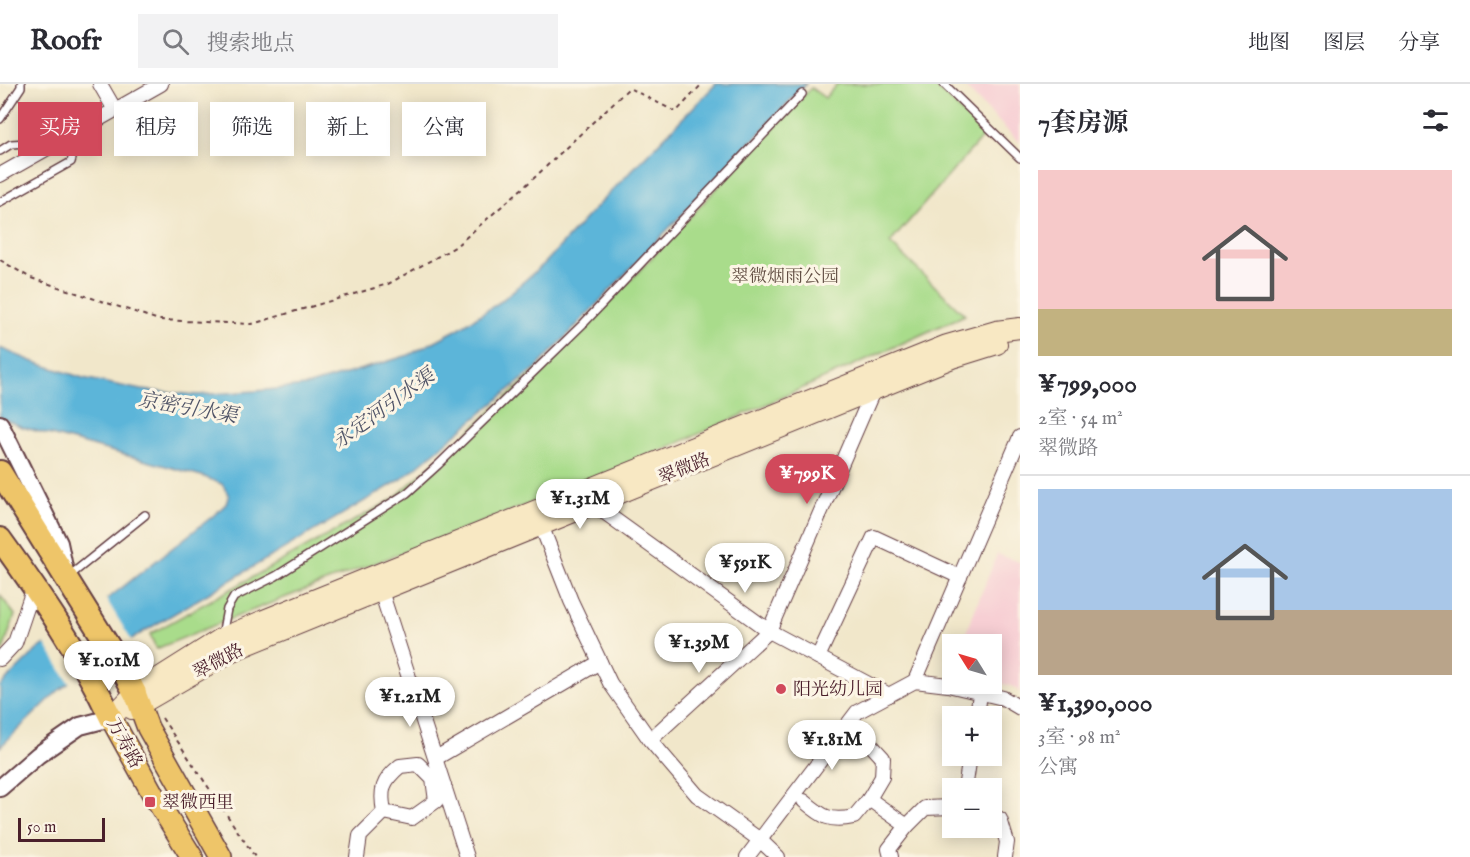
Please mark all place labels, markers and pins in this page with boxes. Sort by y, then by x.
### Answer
pin: ¥799K [765,454,849,505]
pin: ¥1.31M [531,479,629,530]
pin: ¥591K [703,543,787,594]
pin: ¥1.39M [650,623,748,674]
pin: ¥1.01M [60,641,158,692]
pin: ¥1.21M [361,677,459,728]
place label: 阳光幼儿园 [793,679,883,702]
marker: 阳光幼儿园 [774,682,788,696]
pin: ¥1.81M [783,720,881,771]
place label: 翠微西里 [162,792,234,815]
marker: 翠微西里 [143,795,157,809]

